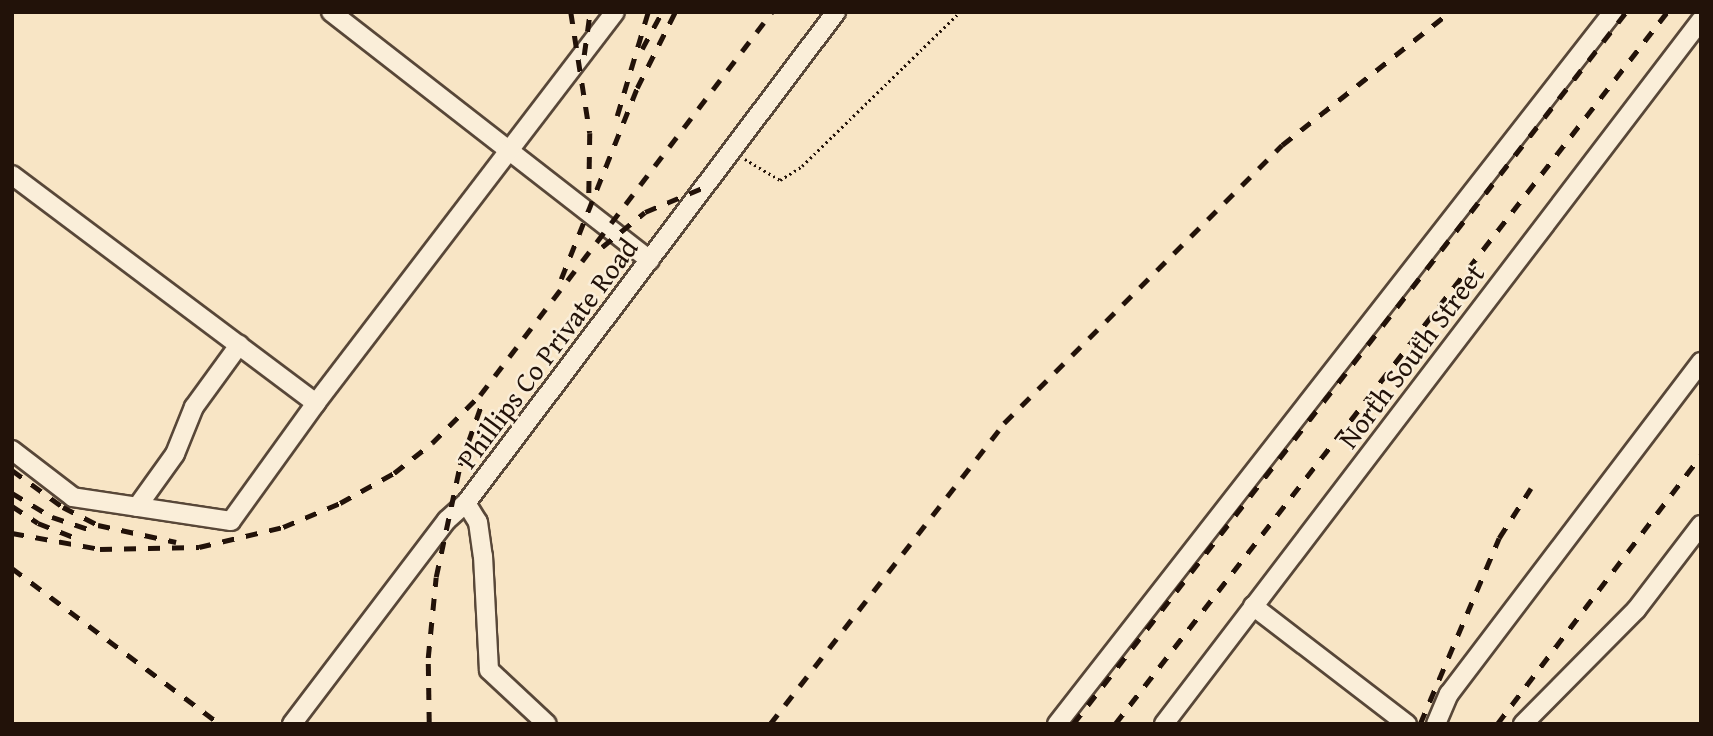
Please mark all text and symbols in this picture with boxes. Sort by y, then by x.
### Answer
street label: Phillips Co Private Road [450,231,644,475]
street label: North South Street [1331,257,1491,455]

